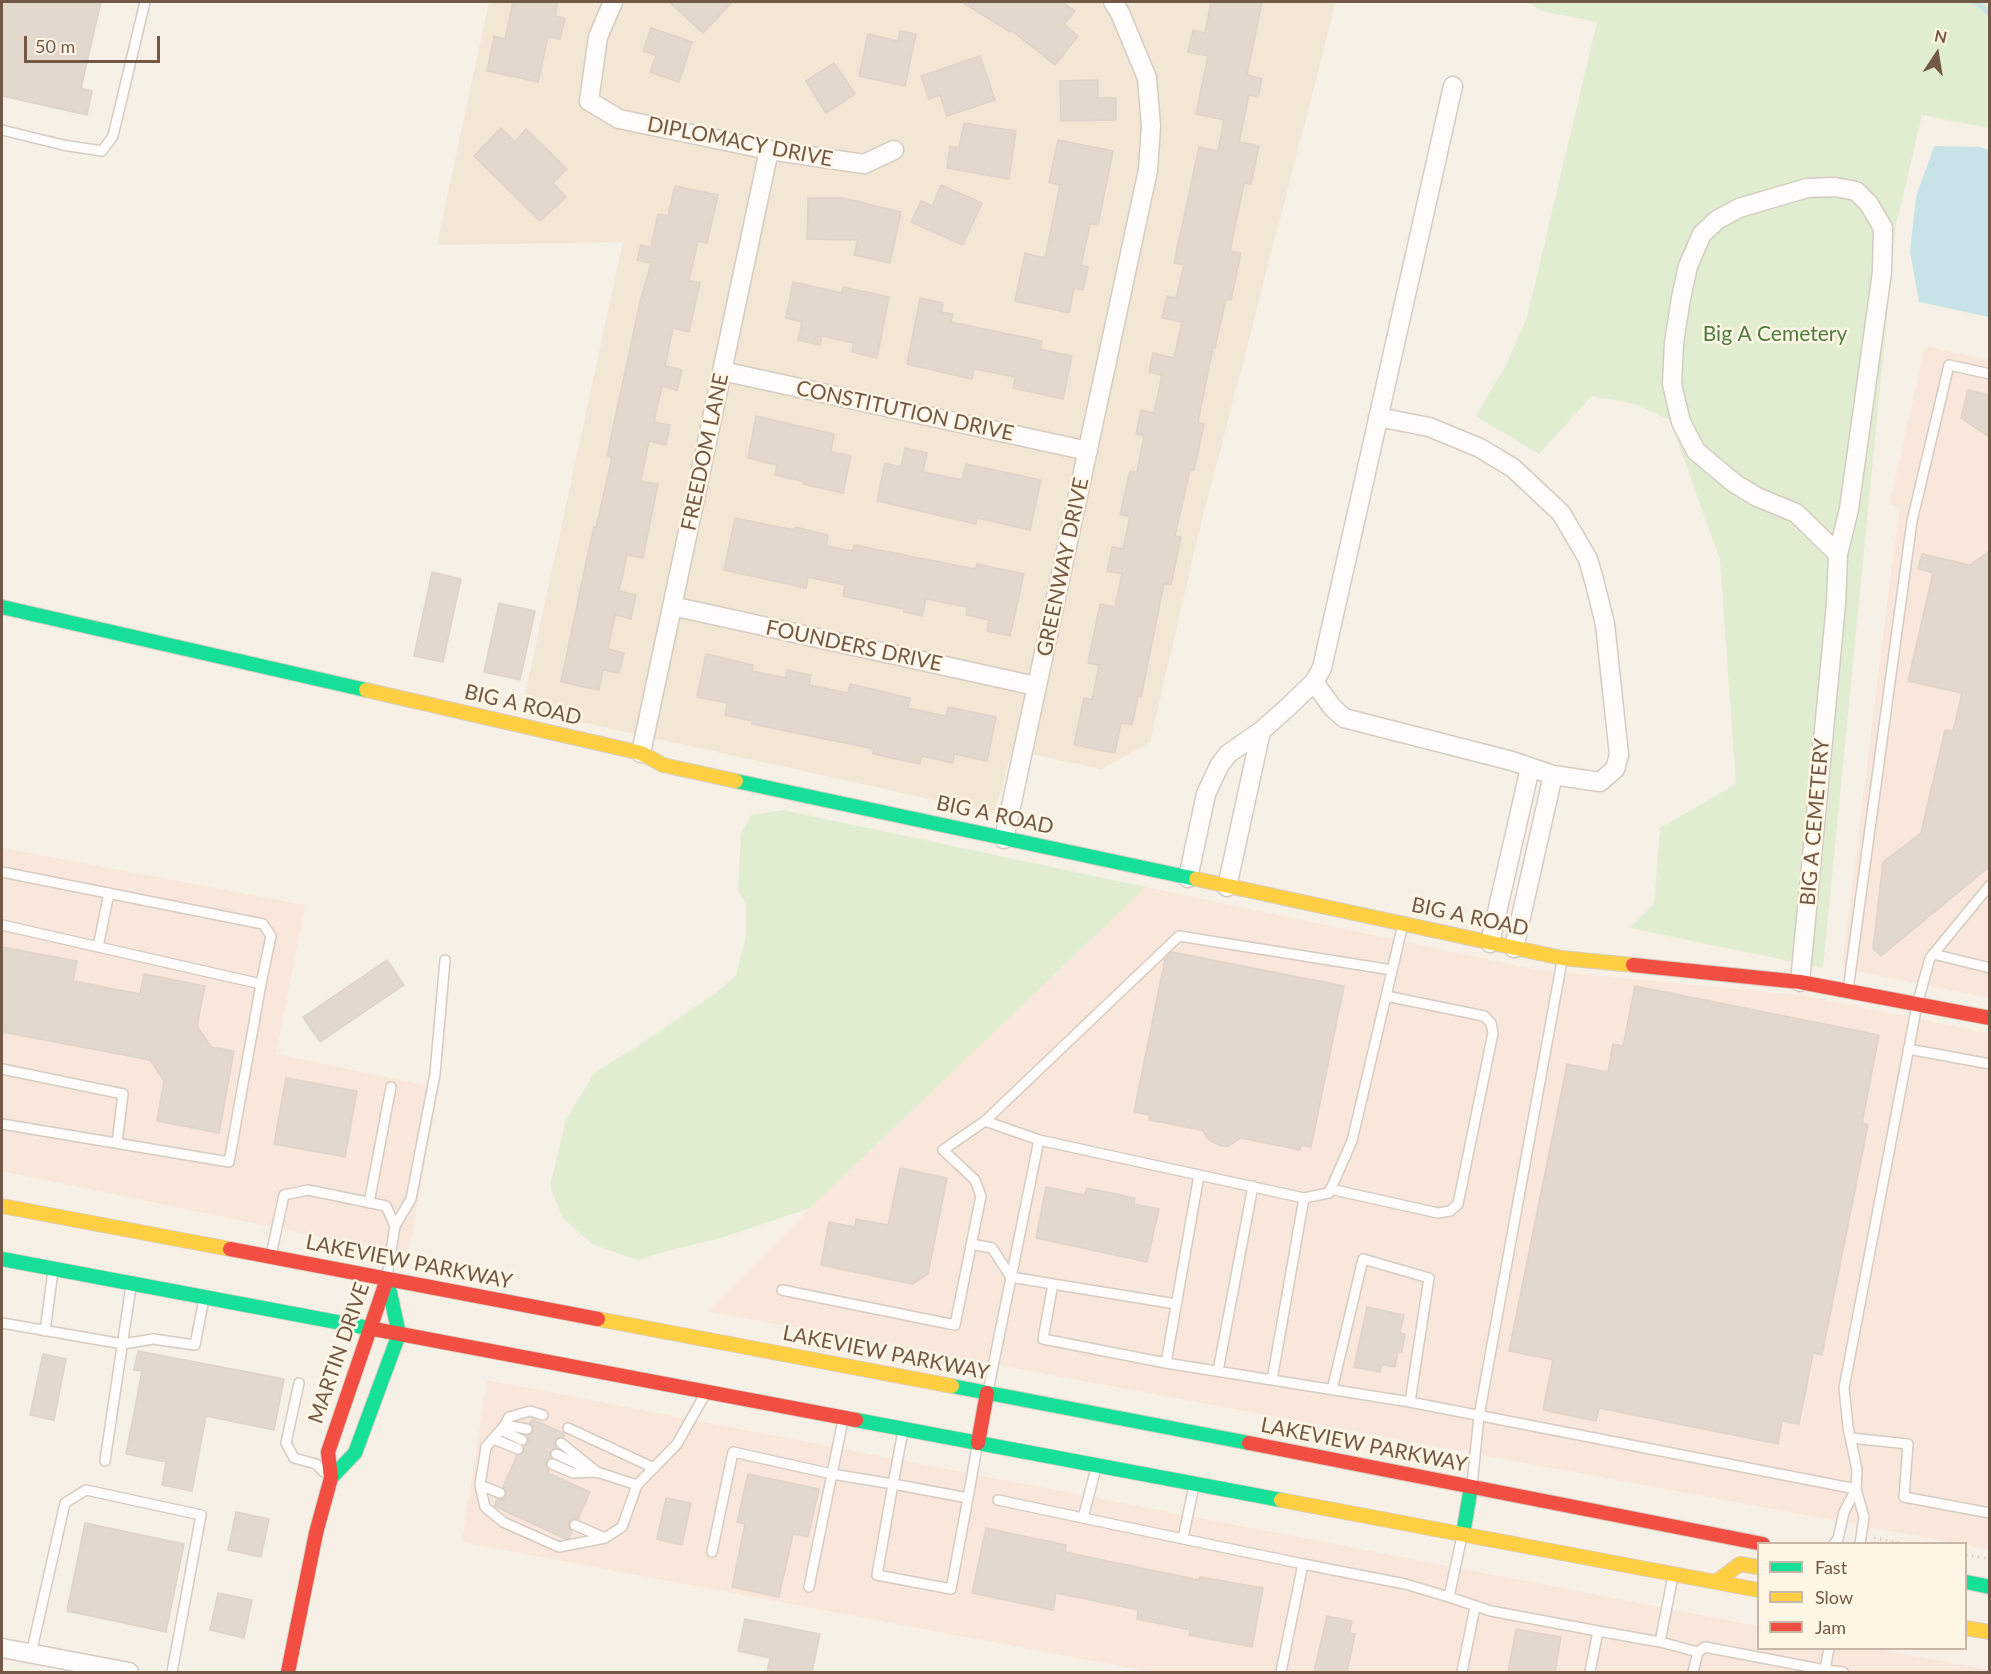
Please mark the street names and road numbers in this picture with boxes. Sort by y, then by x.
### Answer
street label: DIPLOMACY DRIVE [645,112,835,172]
street label: FREEDOM LANE [676,371,734,533]
street label: CONSTITUTION DRIVE [794,376,1016,446]
street label: GREENWAY DRIVE [1032,475,1094,659]
street label: FOUNDERS DRIVE [764,615,944,677]
street label: BIG A ROAD [462,679,584,731]
street label: BIG A CEMETERY [1795,737,1835,907]
street label: BIG A ROAD [934,790,1056,840]
street label: BIG A ROAD [1409,892,1531,942]
street label: LAKEVIEW PARKWAY [304,1230,514,1294]
street label: MARTIN DRIVE [303,1279,375,1427]
street label: LAKEVIEW PARKWAY [781,1321,991,1385]
street label: LAKEVIEW PARKWAY [1259,1413,1469,1477]

